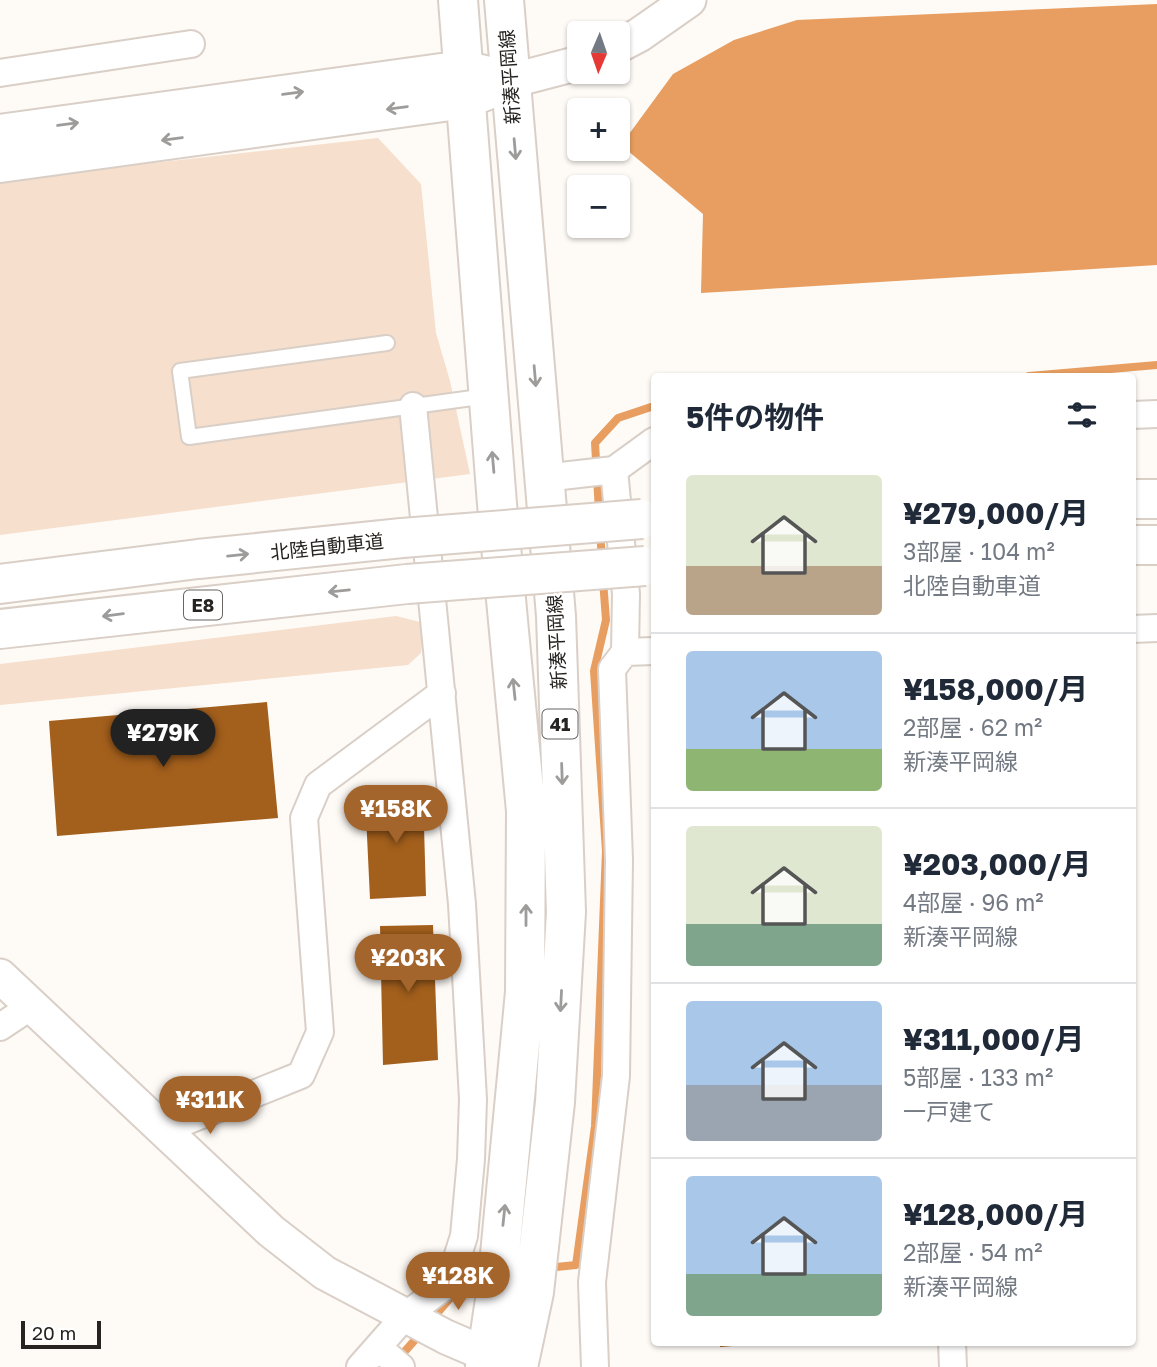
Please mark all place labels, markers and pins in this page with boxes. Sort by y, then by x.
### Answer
pin: ¥279K [114,710,212,769]
pin: ¥158K [347,786,445,845]
pin: ¥203K [359,934,457,994]
pin: ¥311K [161,1076,259,1136]
pin: ¥128K [409,1252,507,1312]

